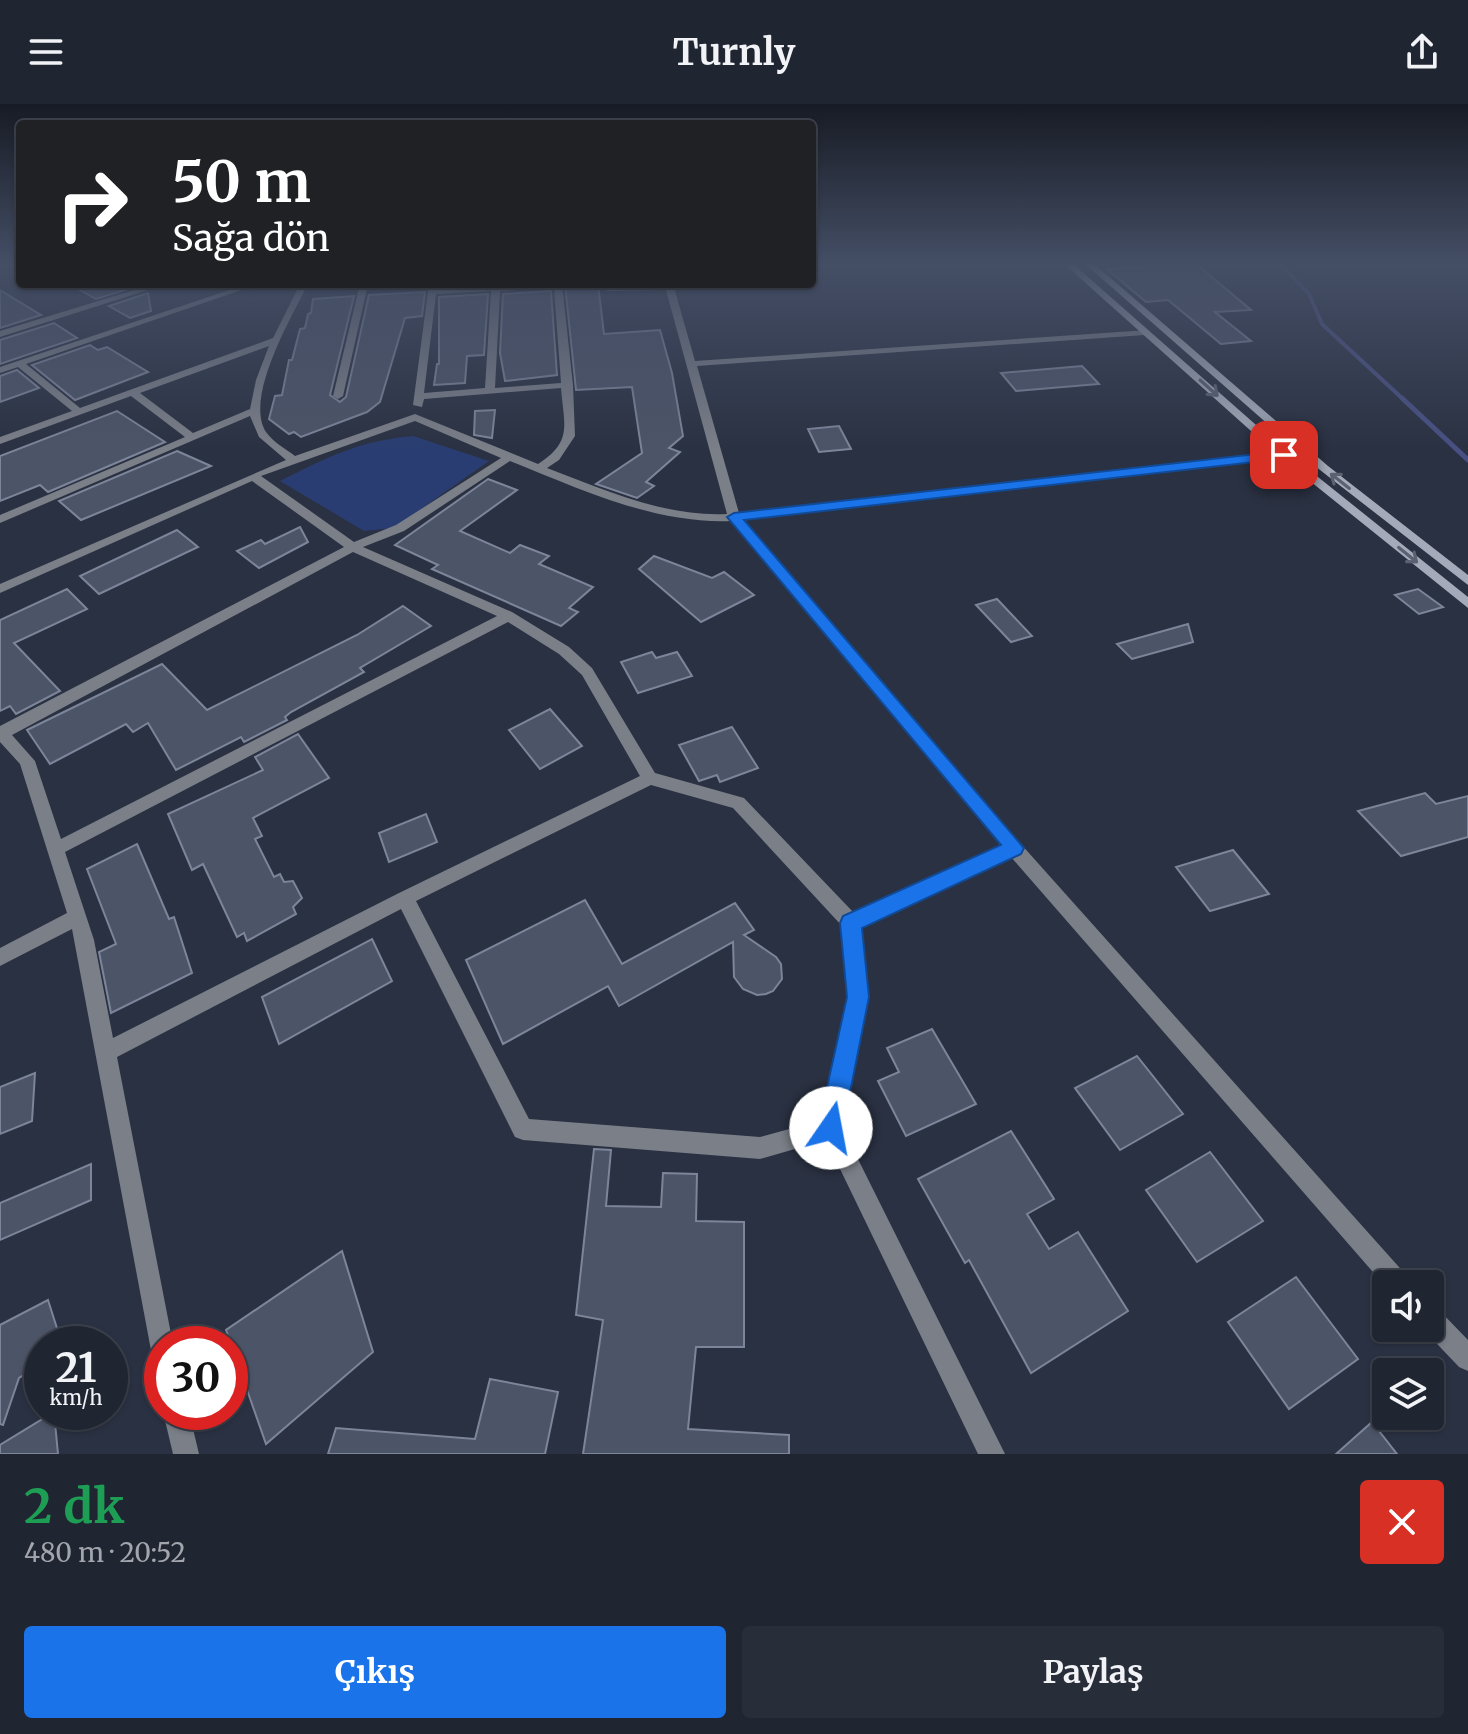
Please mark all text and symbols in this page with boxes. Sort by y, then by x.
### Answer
icon: menu [24,30,68,74]
text: Turnly [673,30,795,75]
icon: share [1400,30,1444,74]
text: 50 m [172,147,311,217]
icon: right [40,152,144,256]
text: Sağa dön [172,216,330,261]
one-way arrow [1198,379,1218,397]
pin [1250,421,1318,489]
icon: arrive [1262,433,1306,477]
one-way arrow [1330,472,1351,490]
one-way arrow [1397,546,1418,564]
position arrow [789,1086,873,1170]
map controls [1372,1270,1444,1430]
button: sound [1372,1270,1444,1342]
speed limit sign: 30 [144,1326,248,1430]
text: 21 [56,1343,96,1393]
button: layers [1372,1358,1444,1430]
text: km/h [50,1385,102,1410]
text: 2 dk [24,1476,124,1536]
button: close [1360,1480,1444,1564]
text: 480 m · 20:52 [24,1536,186,1569]
button: Çıkış [24,1626,726,1718]
button: Paylaş [742,1626,1444,1718]

